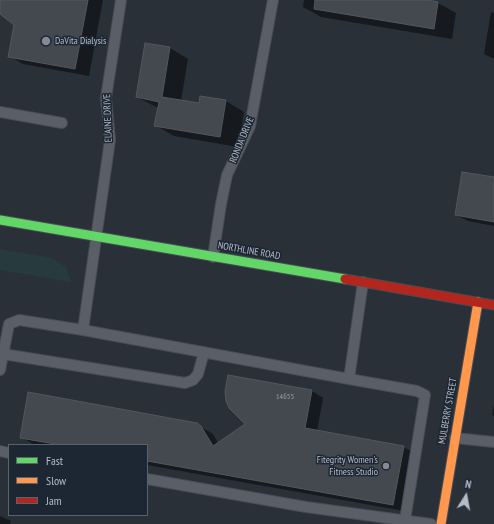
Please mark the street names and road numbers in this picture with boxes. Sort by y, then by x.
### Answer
street label: ELAINE DRIVE [101,93,115,143]
street label: RONDA DRIVE [227,115,257,165]
street label: NORTHLINE ROAD [217,240,281,262]
street label: MULBERRY STREET [436,377,460,445]

